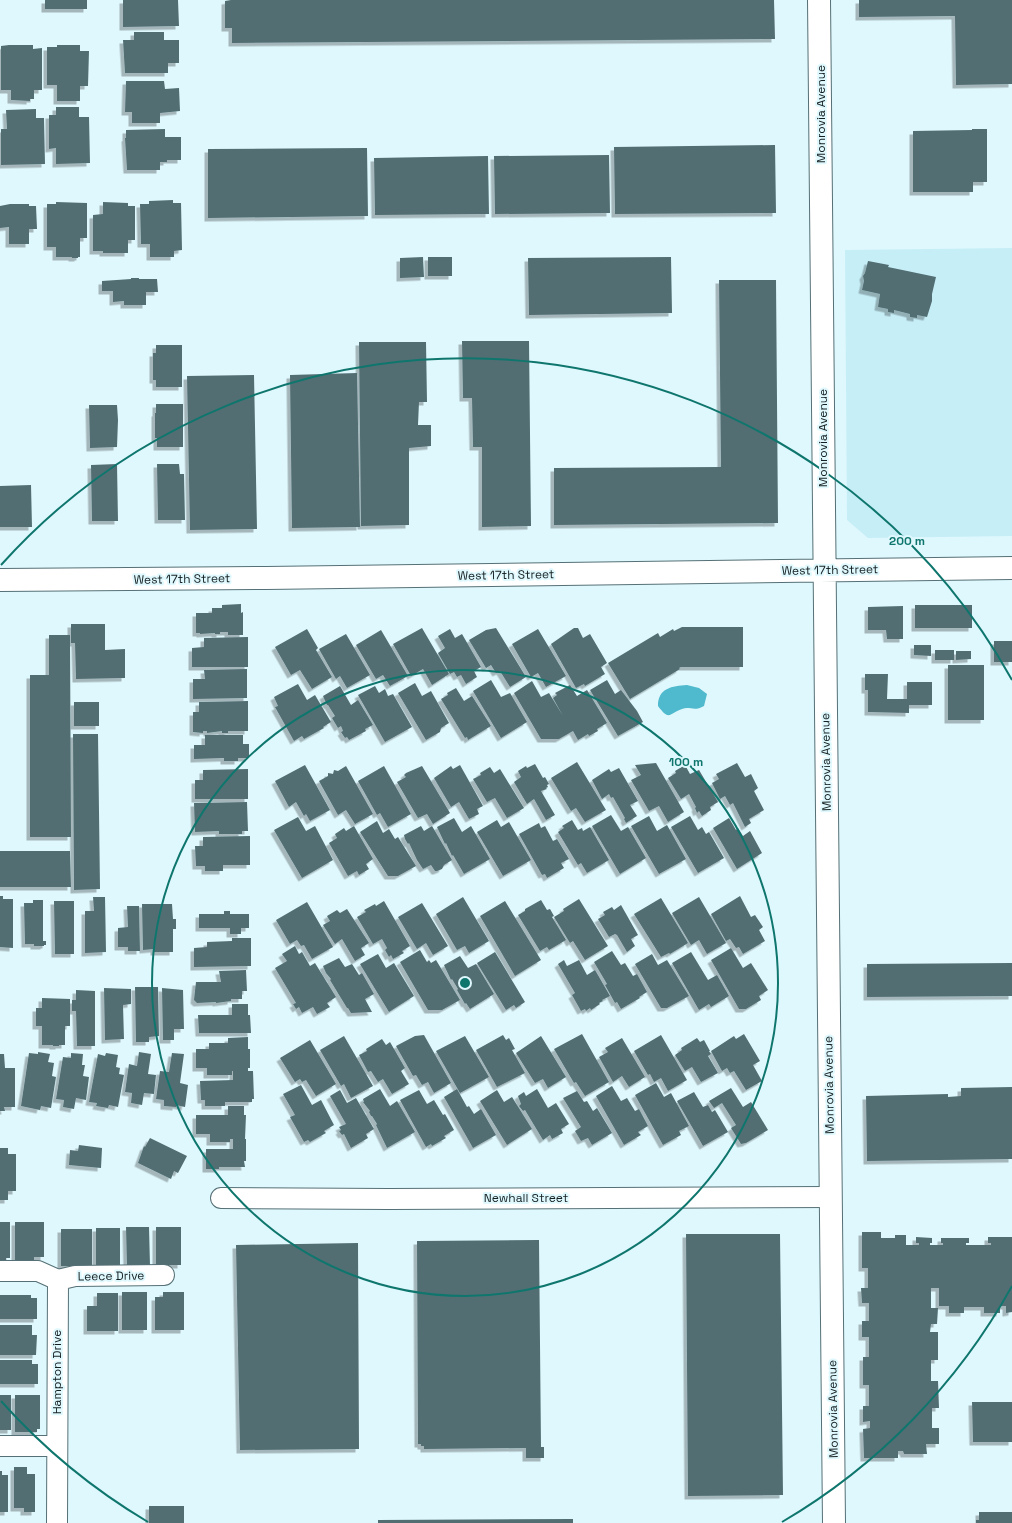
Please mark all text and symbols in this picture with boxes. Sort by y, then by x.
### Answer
street label: Monrovia Avenue [813,65,829,163]
street label: Monrovia Avenue [815,389,831,487]
text: 200 m [889,533,925,549]
street label: West 17th Street [782,561,878,579]
street label: West 17th Street [458,566,554,584]
street label: West 17th Street [134,570,230,588]
street label: Monrovia Avenue [817,713,835,811]
text: 100 m [669,754,703,770]
centre of rings [458,976,472,990]
street label: Monrovia Avenue [820,1036,838,1134]
street label: Newhall Street [484,1190,568,1206]
street label: Leece Drive [77,1267,145,1285]
street label: Hampton Drive [49,1330,65,1414]
street label: Monrovia Avenue [824,1360,842,1458]

